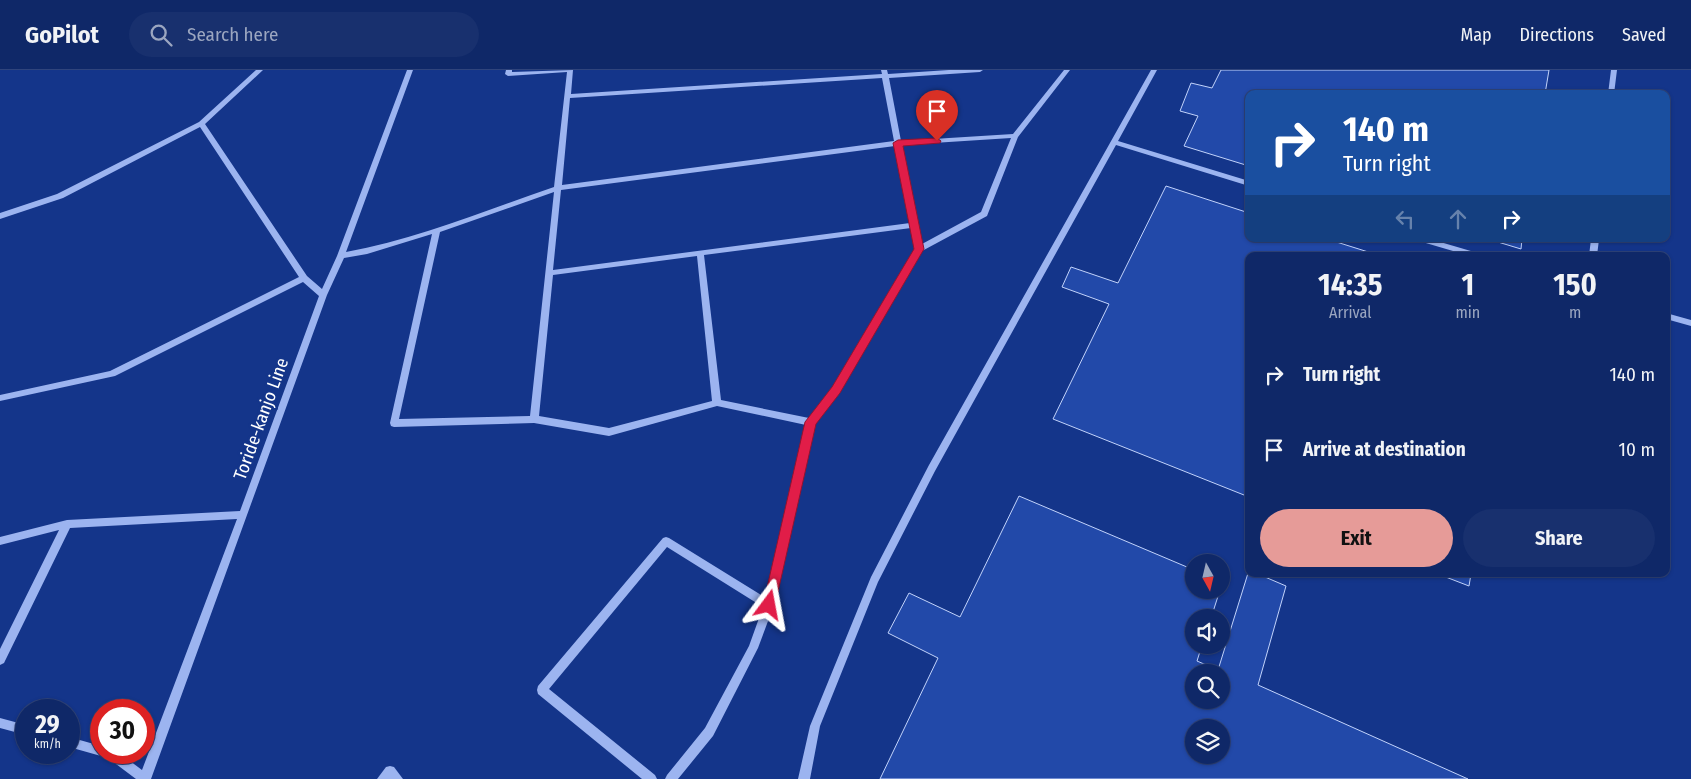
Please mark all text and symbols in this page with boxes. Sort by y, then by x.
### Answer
search box [129,12,479,57]
text: GoPilot [25,21,99,49]
icon: search [147,21,175,49]
text: Search here [187,23,279,46]
text: Map [1460,24,1492,46]
text: Directions [1520,24,1594,46]
text: Saved [1622,24,1666,46]
pin [916,90,958,141]
icon: arrive [923,97,951,125]
text: 140 m [1343,108,1429,150]
icon: right [1260,110,1325,175]
text: Turn right [1343,150,1431,177]
icon: left [1391,205,1419,233]
icon: ahead [1444,205,1472,233]
icon: right [1497,205,1525,233]
text: 14:35 [1318,267,1382,303]
text: 1 [1461,267,1474,303]
text: 150 [1553,267,1597,303]
text: Arrival [1329,303,1371,322]
text: min [1455,303,1480,322]
text: m [1569,303,1581,322]
street label: Toride-kanjo Line [229,355,293,483]
icon: right [1260,361,1288,389]
text: Turn right [1303,363,1380,386]
text: 140 m [1609,363,1655,386]
icon: arrive [1260,436,1288,464]
text: Arrive at destination [1303,438,1466,461]
text: 10 m [1619,438,1655,461]
button: Exit [1260,509,1453,567]
button: Share [1463,509,1655,567]
north arrow [1185,554,1230,599]
map controls [1185,554,1230,764]
position arrow [742,578,794,630]
button: sound [1185,609,1230,654]
button: search [1185,664,1230,709]
speed limit sign: 30 [90,699,155,764]
text: 29 [35,710,60,740]
button: layers [1185,719,1230,764]
text: km/h [34,737,61,751]

